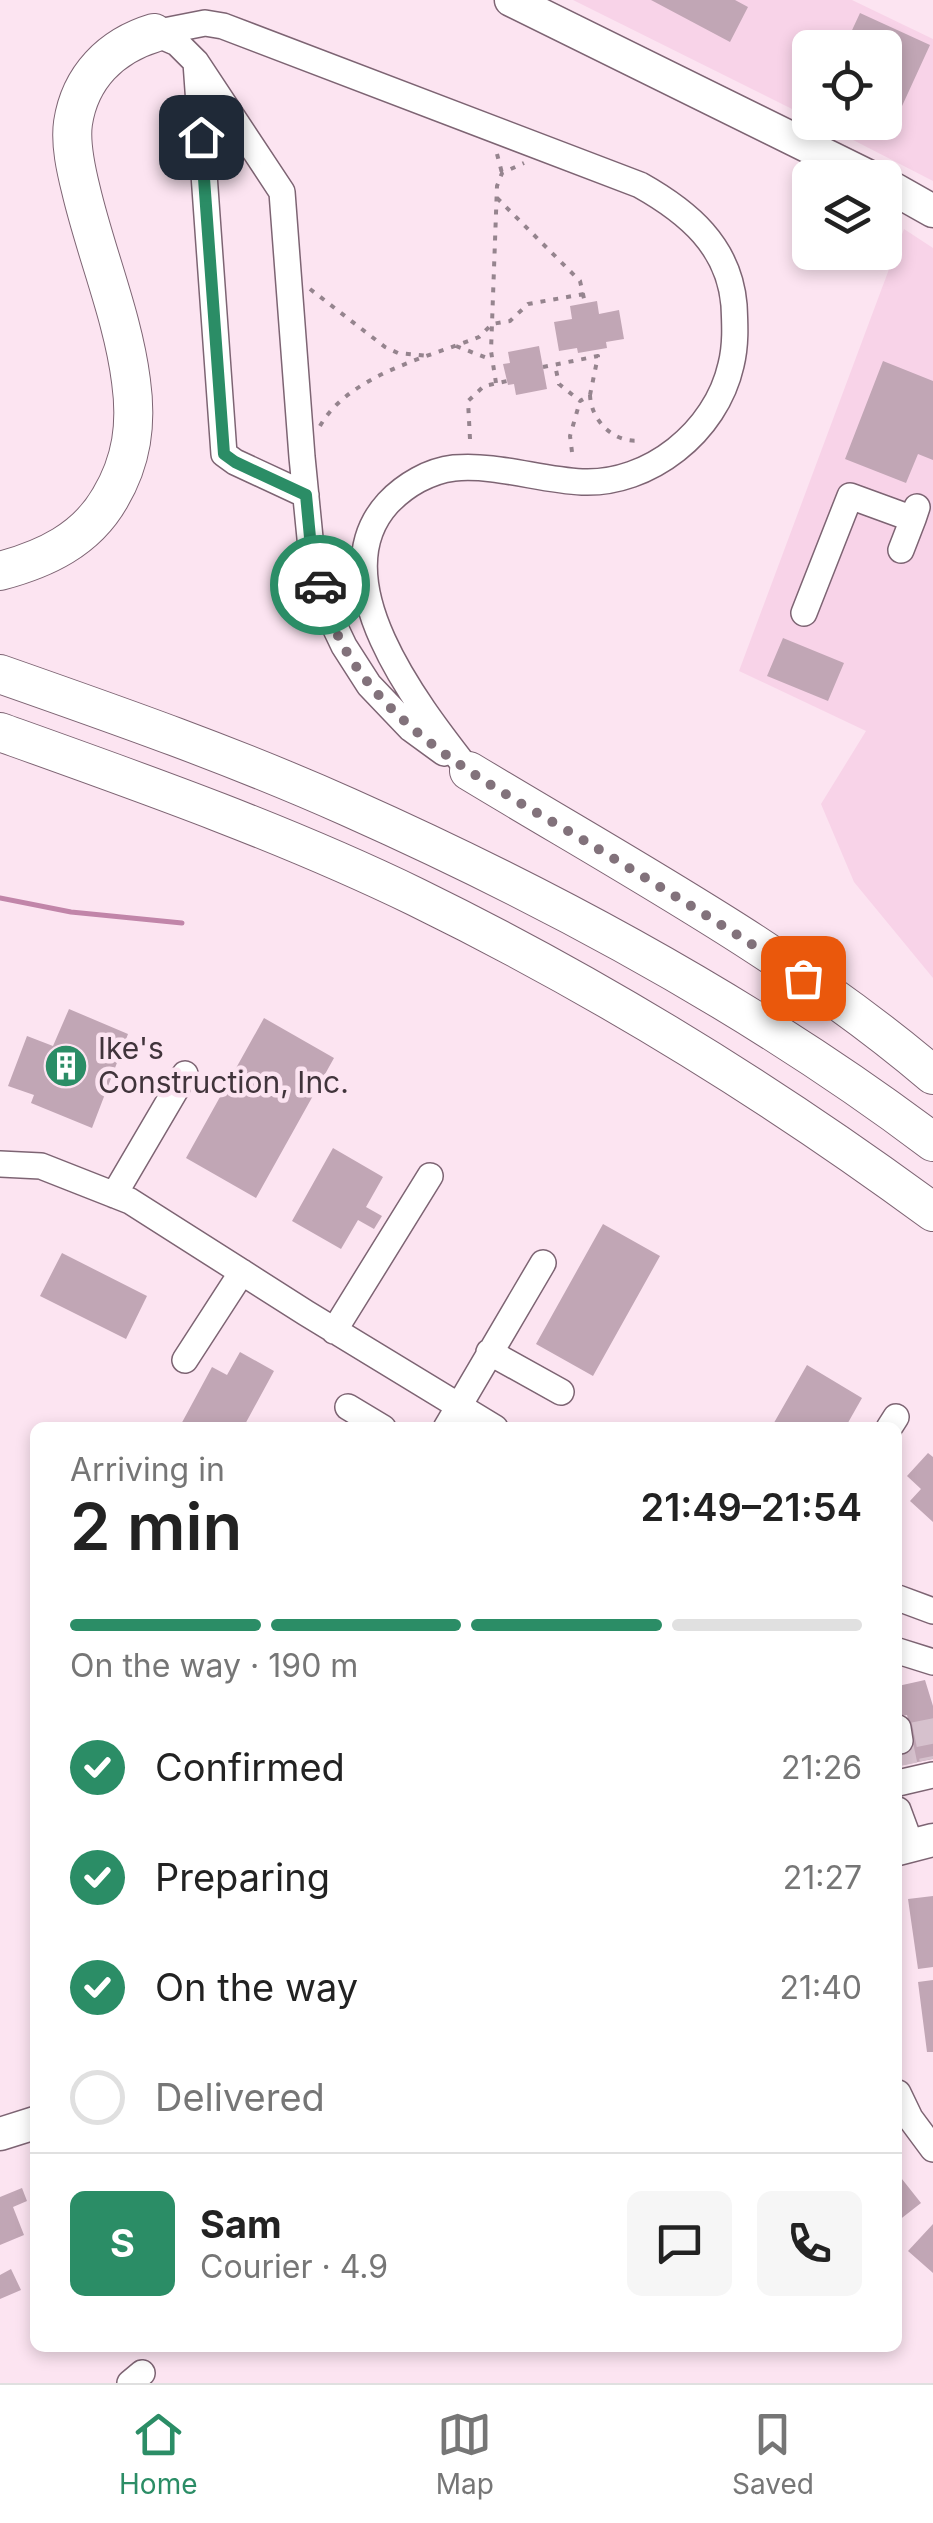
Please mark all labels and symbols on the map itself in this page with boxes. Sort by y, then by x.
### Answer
pin [159,95,244,180]
courier [270,535,370,635]
pin [761,936,846,1021]
place label: Ike's Construction, Inc. [98,1030,349,1100]
building icon: Ike's Construction, Inc. [43,1043,89,1089]

